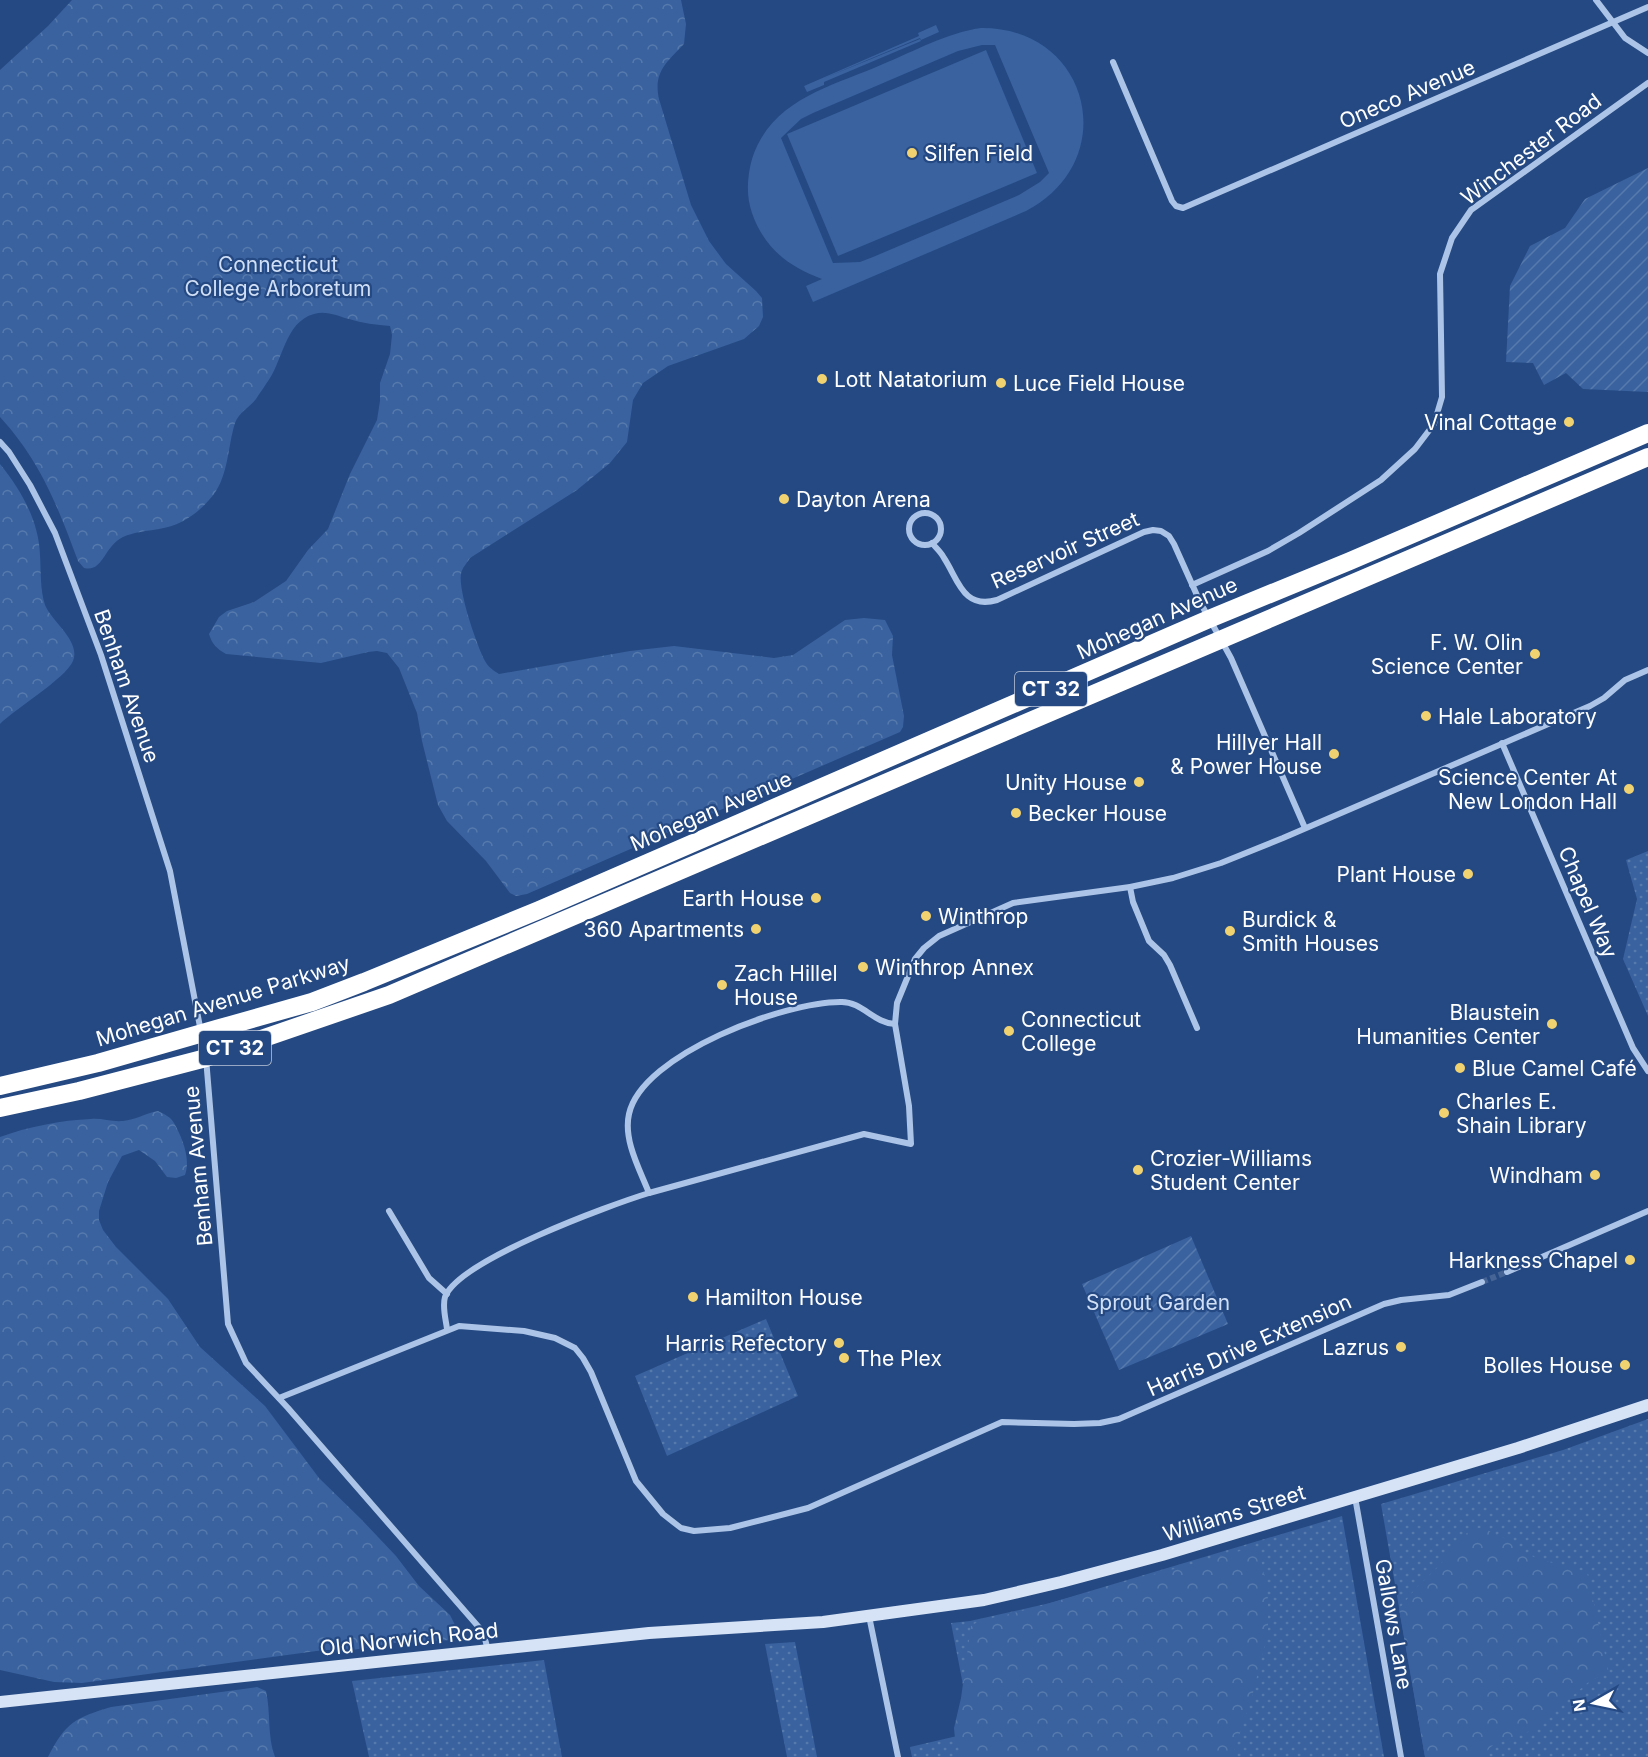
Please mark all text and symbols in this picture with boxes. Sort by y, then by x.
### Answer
street label: Oneco Avenue [1335,54,1479,134]
street label: Winchester Road [1456,88,1606,210]
place label: Silfen Field [924,141,1033,166]
marker: Silfen Field [905,146,919,160]
park label: Connecticut College Arboretum [184,252,372,301]
place label: Lott Natatorium [834,367,987,392]
place label: Luce Field House [1013,371,1185,396]
marker: Lott Natatorium [815,372,829,386]
marker: Luce Field House [994,376,1008,390]
place label: Vinal Cottage [1424,410,1557,435]
marker: Vinal Cottage [1562,415,1576,429]
place label: Dayton Arena [796,487,931,512]
marker: Dayton Arena [777,492,791,506]
street label: Reservoir Street [987,506,1143,594]
street label: Mohegan Avenue [1073,571,1241,665]
street label: Benham Avenue [89,606,165,766]
place label: F. W. Olin Science Center [1371,630,1523,679]
marker: F. W. Olin Science Center [1528,647,1542,661]
road number: CT 32 [1015,672,1087,706]
place label: Hale Laboratory [1438,704,1597,729]
marker: Hale Laboratory [1419,709,1433,723]
place label: Hillyer Hall & Power House [1170,730,1322,779]
marker: Hillyer Hall & Power House [1327,747,1341,761]
place label: Science Center At New London Hall [1438,765,1617,814]
street label: Mohegan Avenue [626,766,796,856]
place label: Unity House [1005,770,1127,795]
marker: Unity House [1132,775,1146,789]
marker: Science Center At New London Hall [1622,782,1636,796]
place label: Becker House [1028,801,1167,826]
marker: Becker House [1009,806,1023,820]
street label: Chapel Way [1553,843,1623,962]
place label: Plant House [1337,862,1456,887]
marker: Plant House [1461,867,1475,881]
place label: Earth House [682,886,804,911]
marker: Earth House [809,891,823,905]
place label: Winthrop [938,904,1028,929]
place label: Burdick & Smith Houses [1242,907,1379,956]
marker: Winthrop [919,909,933,923]
place label: 360 Apartments [584,917,744,942]
marker: 360 Apartments [749,922,763,936]
marker: Burdick & Smith Houses [1223,924,1237,938]
street label: Mohegan Avenue Parkway [93,950,353,1052]
place label: Winthrop Annex [875,955,1034,980]
marker: Winthrop Annex [856,960,870,974]
place label: Zach Hillel House [734,961,838,1010]
marker: Zach Hillel House [715,978,729,992]
place label: Blaustein Humanities Center [1356,1000,1540,1049]
place label: Connecticut College [1021,1007,1141,1056]
marker: Blaustein Humanities Center [1545,1017,1559,1031]
marker: Connecticut College [1002,1024,1016,1038]
road number: CT 32 [199,1031,271,1065]
place label: Blue Camel Café [1472,1056,1637,1081]
marker: Blue Camel Café [1453,1061,1467,1075]
street label: Benham Avenue [179,1085,217,1247]
place label: Charles E. Shain Library [1456,1089,1587,1138]
marker: Charles E. Shain Library [1437,1106,1451,1120]
place label: Crozier-Williams Student Center [1150,1146,1312,1195]
marker: Crozier-Williams Student Center [1131,1163,1145,1177]
place label: Windham [1489,1163,1583,1188]
marker: Windham [1588,1168,1602,1182]
place label: Harkness Chapel [1448,1248,1618,1273]
marker: Harkness Chapel [1623,1253,1637,1267]
place label: Hamilton House [705,1285,863,1310]
street label: Harris Drive Extension [1143,1289,1355,1401]
marker: Hamilton House [686,1290,700,1304]
park label: Sprout Garden [1086,1290,1230,1315]
place label: Harris Refectory [665,1331,827,1356]
place label: Lazrus [1322,1335,1389,1360]
marker: Harris Refectory [832,1336,846,1350]
marker: Lazrus [1394,1340,1408,1354]
place label: The Plex [856,1346,942,1371]
marker: The Plex [837,1351,851,1365]
place label: Bolles House [1483,1353,1613,1378]
marker: Bolles House [1618,1358,1632,1372]
street label: Williams Street [1160,1479,1308,1547]
street label: Gallows Lane [1370,1557,1418,1691]
street label: Old Norwich Road [318,1617,500,1661]
north arrow [1564,1673,1624,1733]
text: N [1568,1698,1590,1713]

